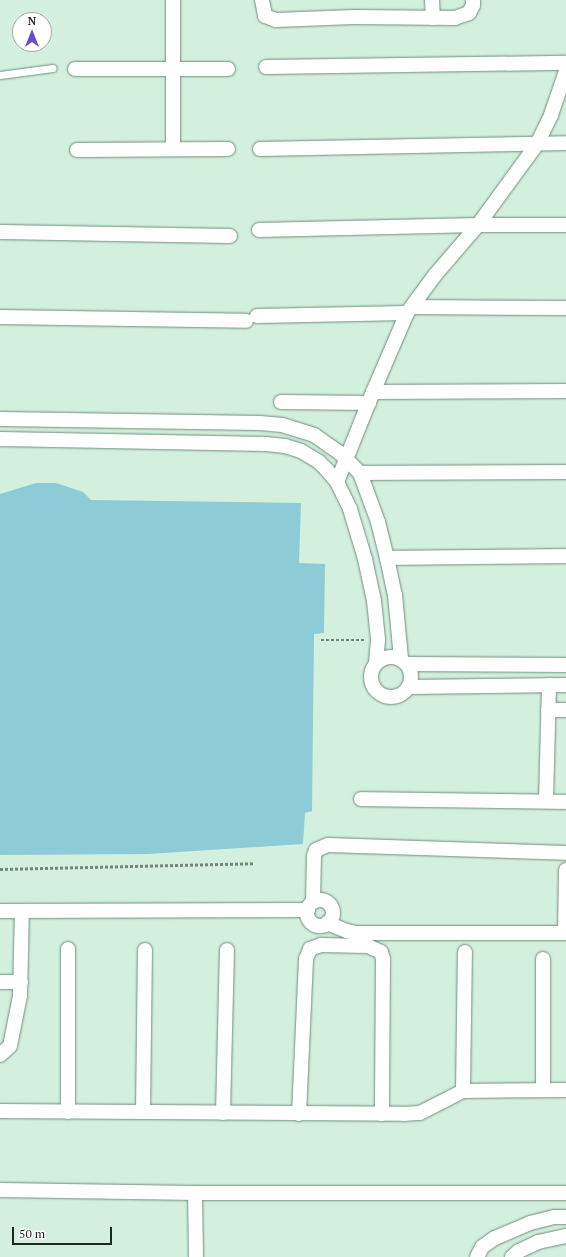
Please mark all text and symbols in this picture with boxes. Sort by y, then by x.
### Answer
north arrow [12,12,52,52]
text: N [28,14,36,28]
scale bar [14,1219,114,1245]
text: 50 m [19,1226,45,1241]

